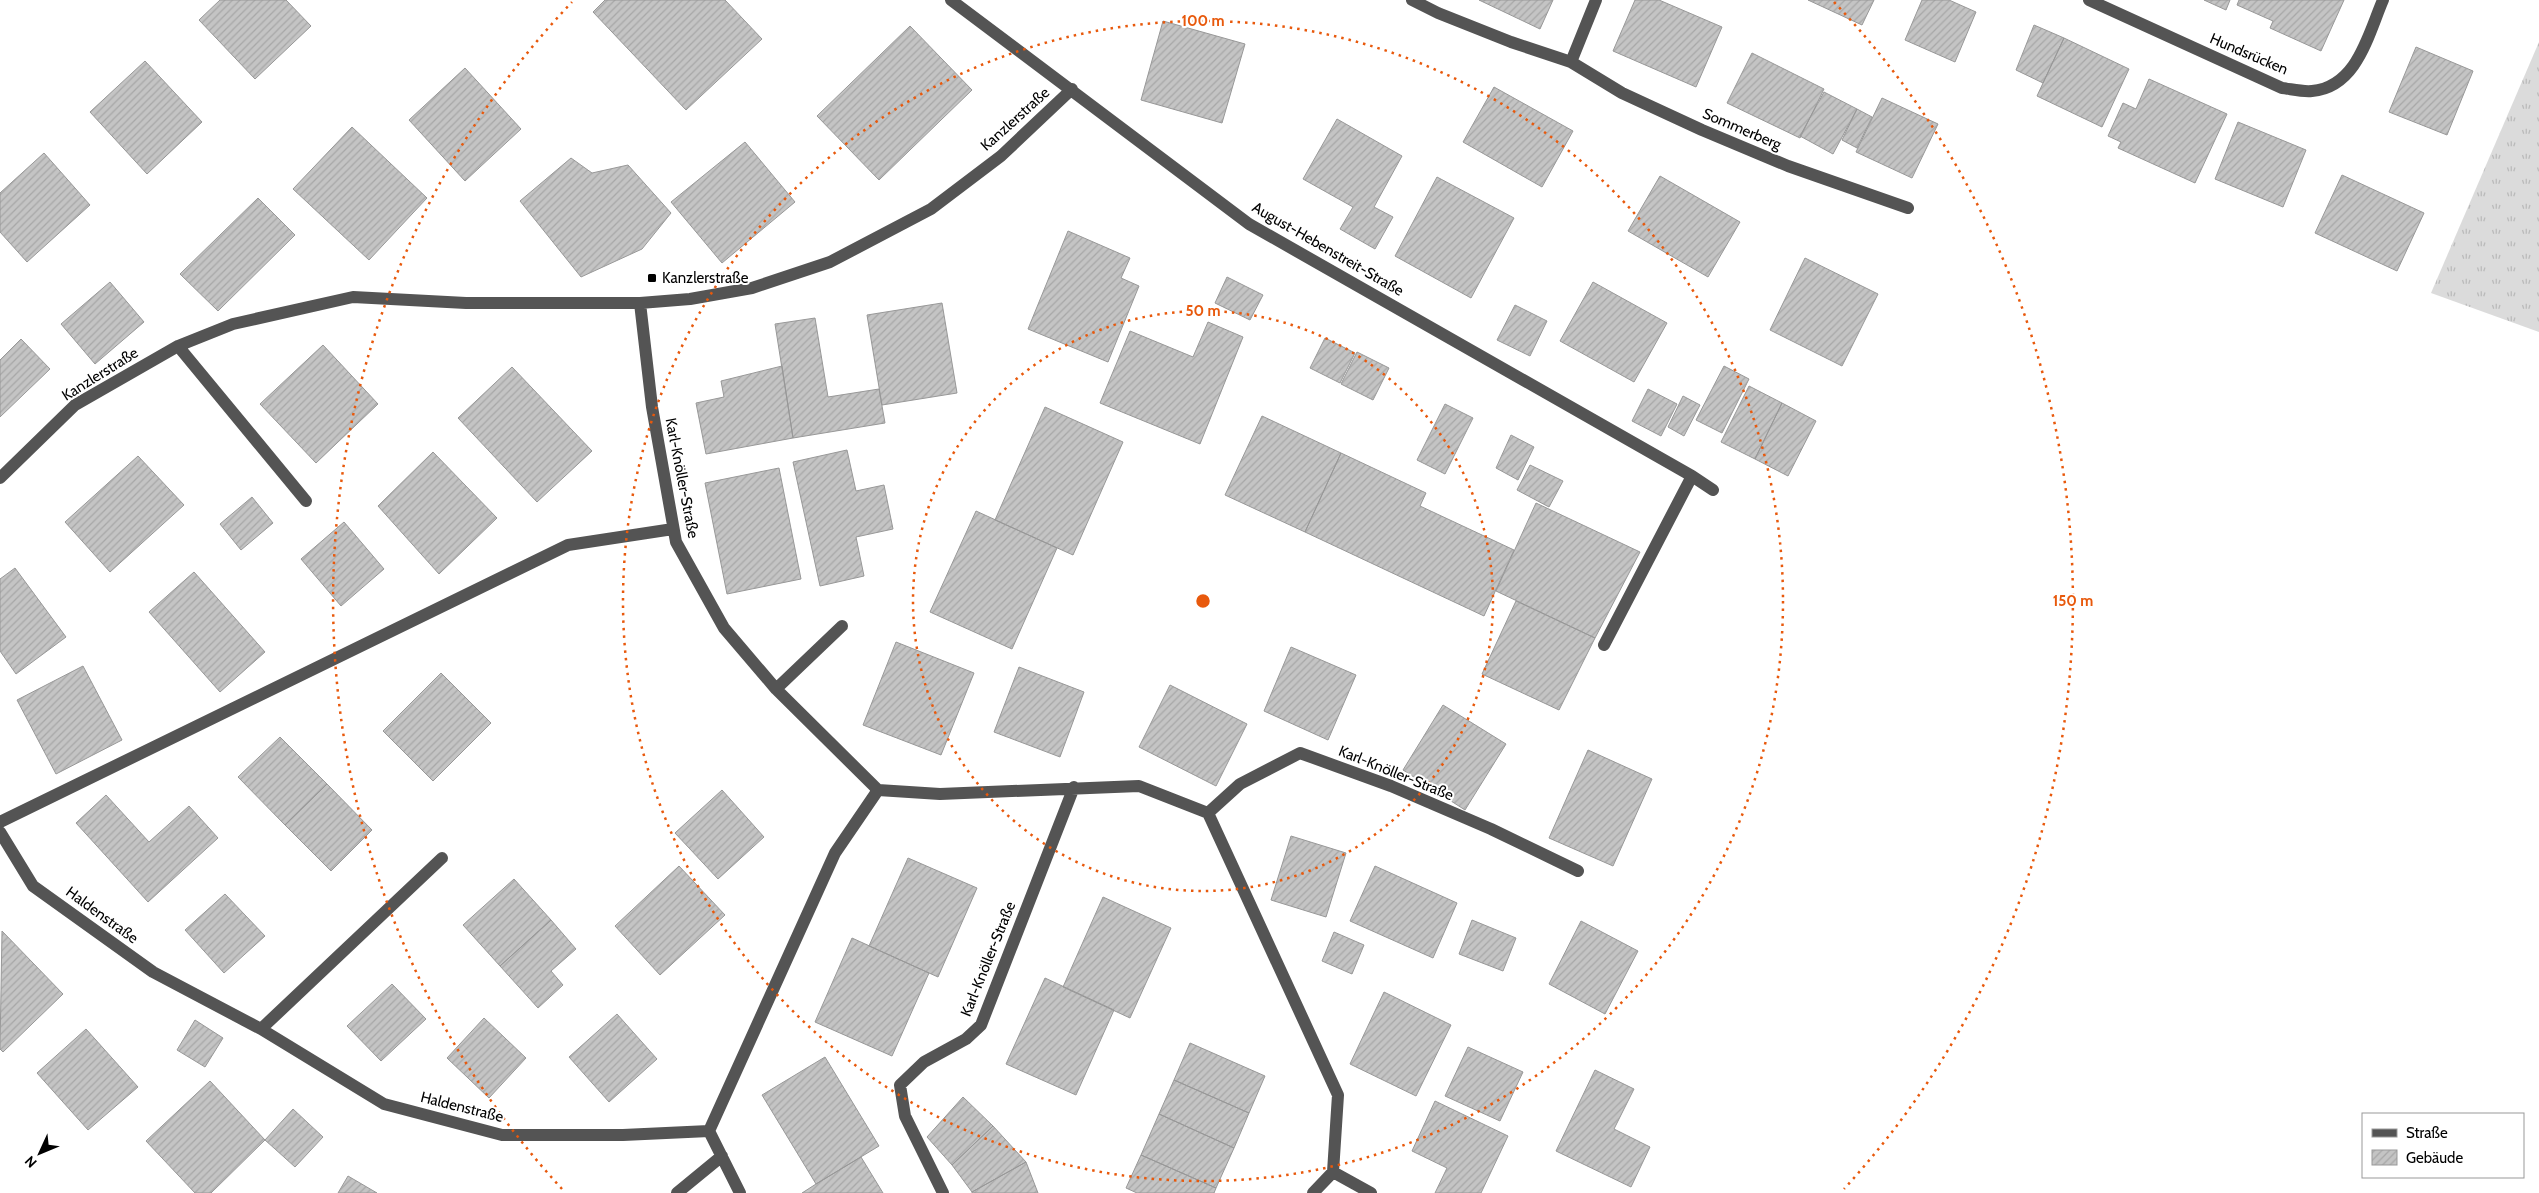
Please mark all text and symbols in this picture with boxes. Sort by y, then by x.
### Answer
text: 100 m [1181,12,1225,30]
street label: Hundsrücken [2207,29,2291,79]
street label: Kanzlerstraße [977,83,1053,155]
street label: Sommerberg [1700,104,1785,154]
street label: August-Hebenstreit-Straße [1249,198,1407,300]
place label: Kanzlerstraße [662,269,749,287]
marker: Kanzlerstraße [646,272,658,284]
text: 50 m [1185,302,1221,320]
street label: Kanzlerstraße [59,343,142,405]
street label: Karl-Knöller-Straße [661,416,703,540]
centre of rings [1194,592,1212,610]
text: 150 m [2053,592,2093,610]
street label: Karl-Knöller-Straße [1336,742,1456,804]
street label: Haldenstraße [62,883,142,947]
street label: Karl-Knöller-Straße [957,899,1019,1019]
street label: Haldenstraße [419,1088,506,1126]
legend [2362,1113,2524,1178]
text: Straße [2406,1124,2448,1142]
north arrow [15,1128,65,1178]
text: Gebäude [2406,1149,2463,1167]
text: N [21,1152,41,1172]

